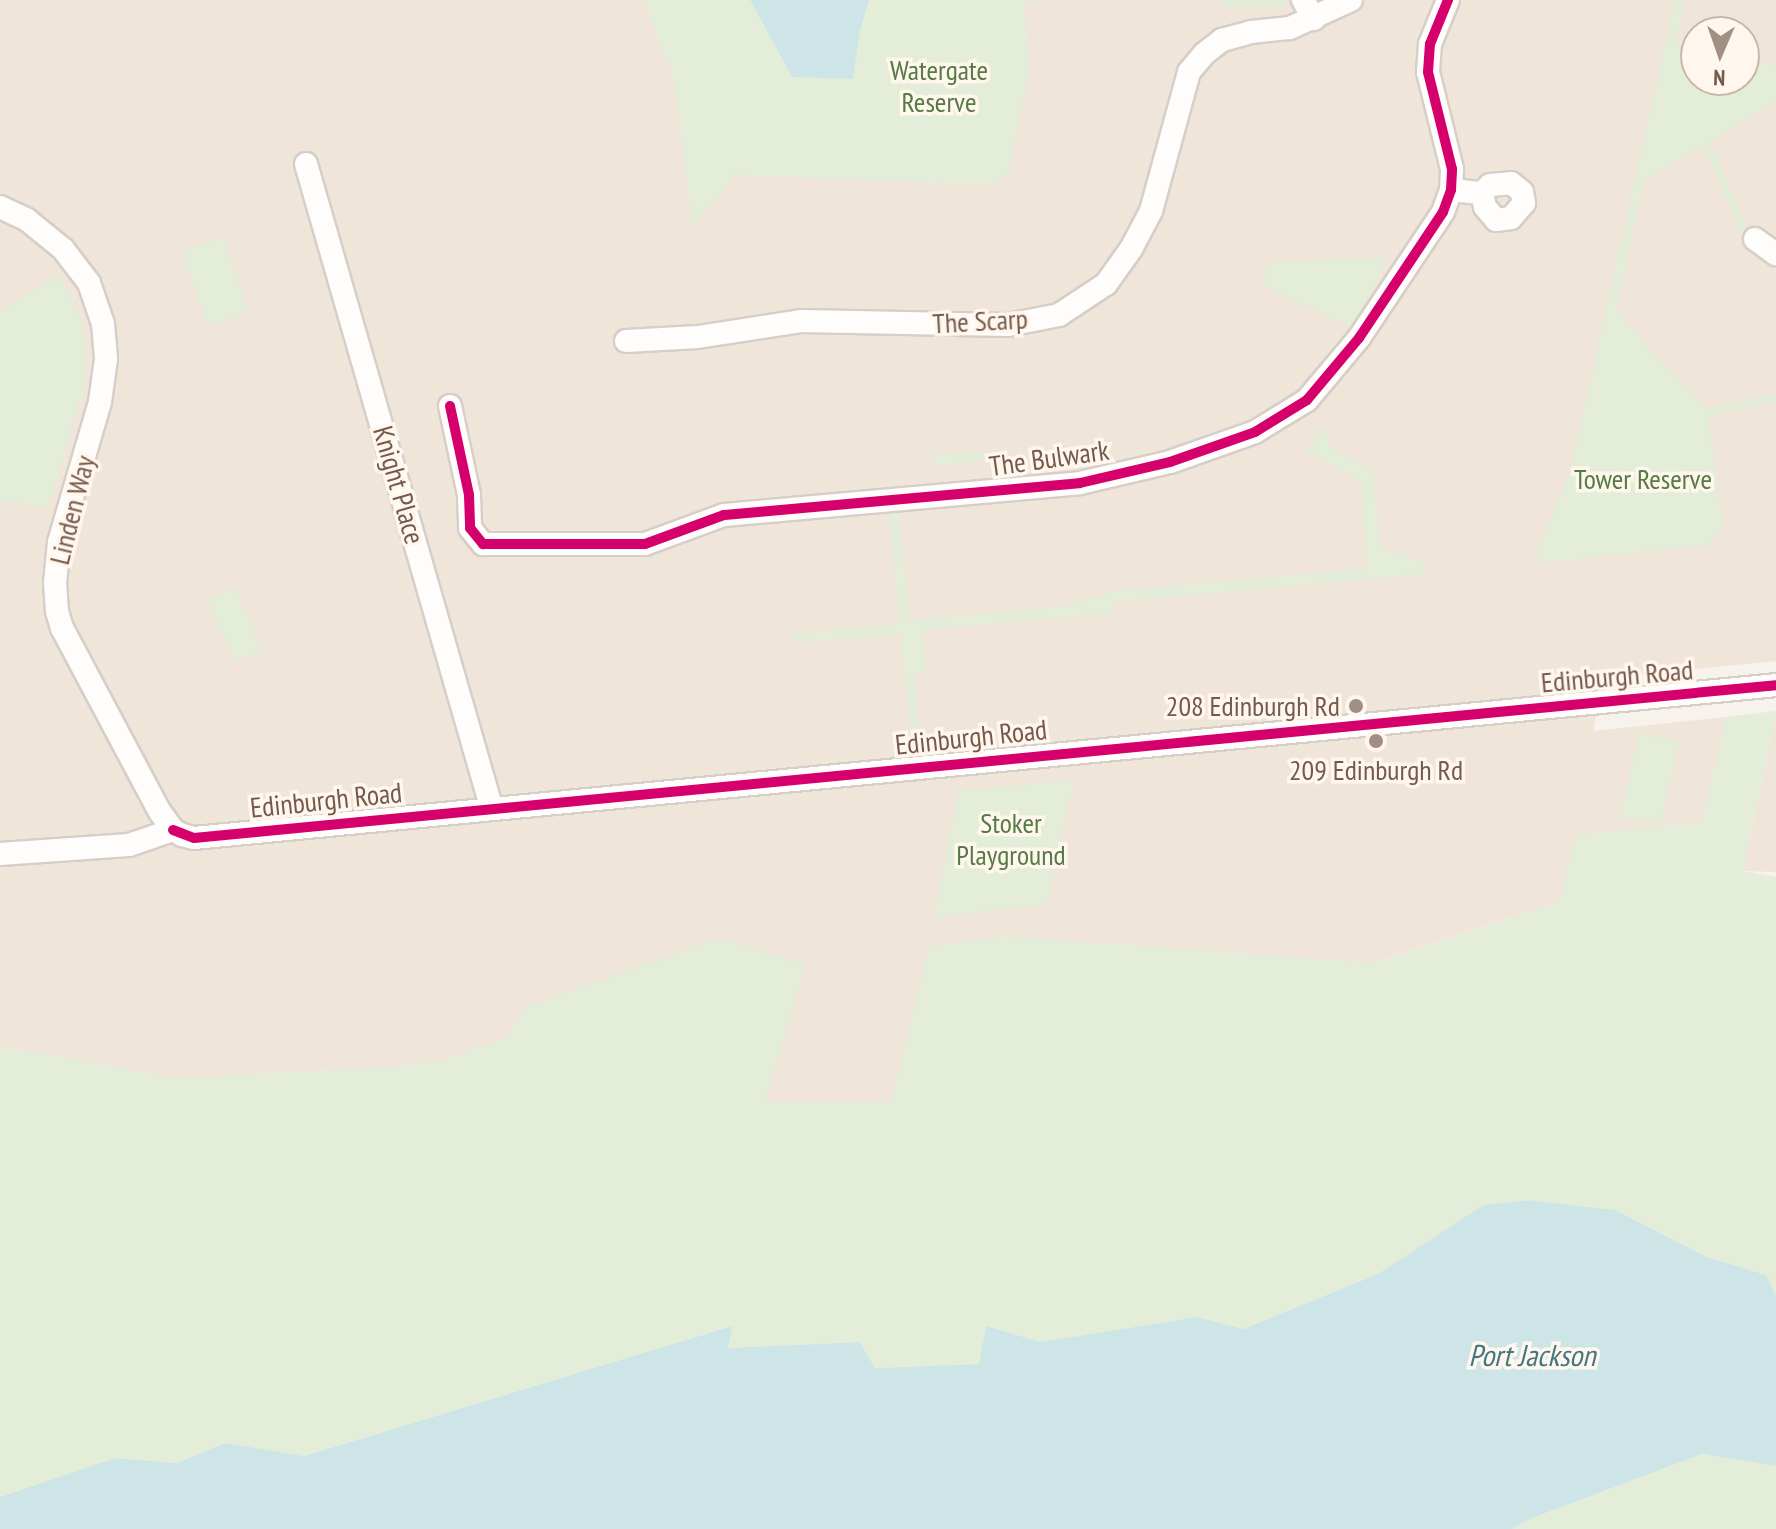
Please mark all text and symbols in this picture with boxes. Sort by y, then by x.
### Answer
north arrow [1680,16,1760,96]
park label: Watergate Reserve [890,53,988,119]
text: N [1713,64,1726,92]
street label: The Scarp [932,302,1028,340]
street label: Knight Place [366,422,432,548]
street label: The Bulwark [987,433,1111,483]
street label: Linden Way [42,452,102,568]
park label: Tower Reserve [1574,462,1712,496]
street label: Edinburgh Road [1540,653,1694,699]
place label: 208 Edinburgh Rd [1166,689,1340,723]
marker: 208 Edinburgh Rd [1347,697,1365,715]
street label: Edinburgh Road [893,712,1049,762]
marker: 209 Edinburgh Rd [1367,732,1385,750]
place label: 209 Edinburgh Rd [1289,753,1463,787]
street label: Edinburgh Road [248,775,404,825]
park label: Stoker Playground [956,806,1066,872]
water label: Port Jackson [1469,1337,1595,1373]

